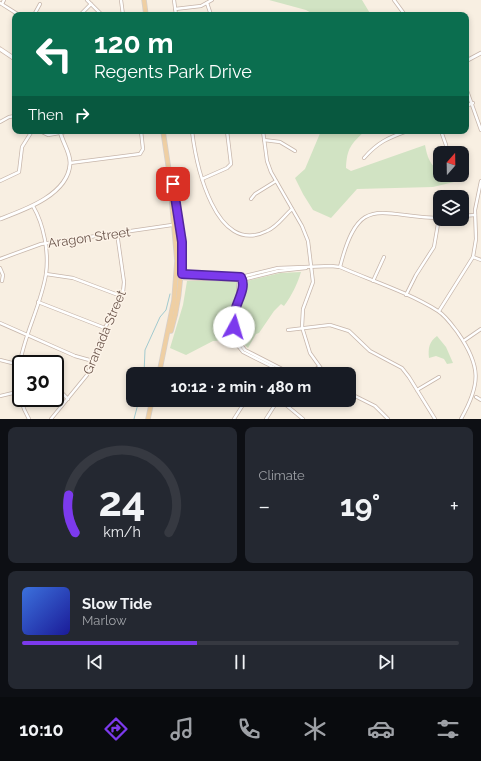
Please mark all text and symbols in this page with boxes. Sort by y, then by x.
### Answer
text: 120 m [94,27,174,60]
icon: left [28,28,80,80]
text: Regents Park Drive [94,61,252,82]
icon: right [71,104,93,126]
text: Then [28,106,63,124]
north arrow [433,146,469,182]
map controls [433,146,469,226]
pin [156,167,190,201]
icon: arrive [162,173,184,195]
button: layers [433,190,469,226]
street label: Aragon Street [47,224,132,251]
street label: Granada Street [80,287,129,377]
position arrow [213,306,255,348]
speed limit sign: 30 [12,355,64,407]
text: 10:12 · 2 min · 480 m [171,378,311,396]
text: Climate [259,468,305,483]
text: 24 [99,477,146,526]
text: 19° [340,488,380,523]
text: − [259,493,270,519]
text: + [450,493,459,519]
text: km/h [103,524,141,540]
text: Slow Tide [82,595,152,613]
text: Marlow [82,613,127,628]
icon: previous [84,651,106,673]
icon: pause [229,651,251,673]
icon: next [375,651,397,673]
icon: directions [102,715,130,743]
icon: music [168,715,196,743]
icon: phone [235,715,263,743]
icon: climate [301,715,329,743]
icon: car [367,715,395,743]
icon: filters [434,715,462,743]
text: 10:10 [19,719,64,740]

